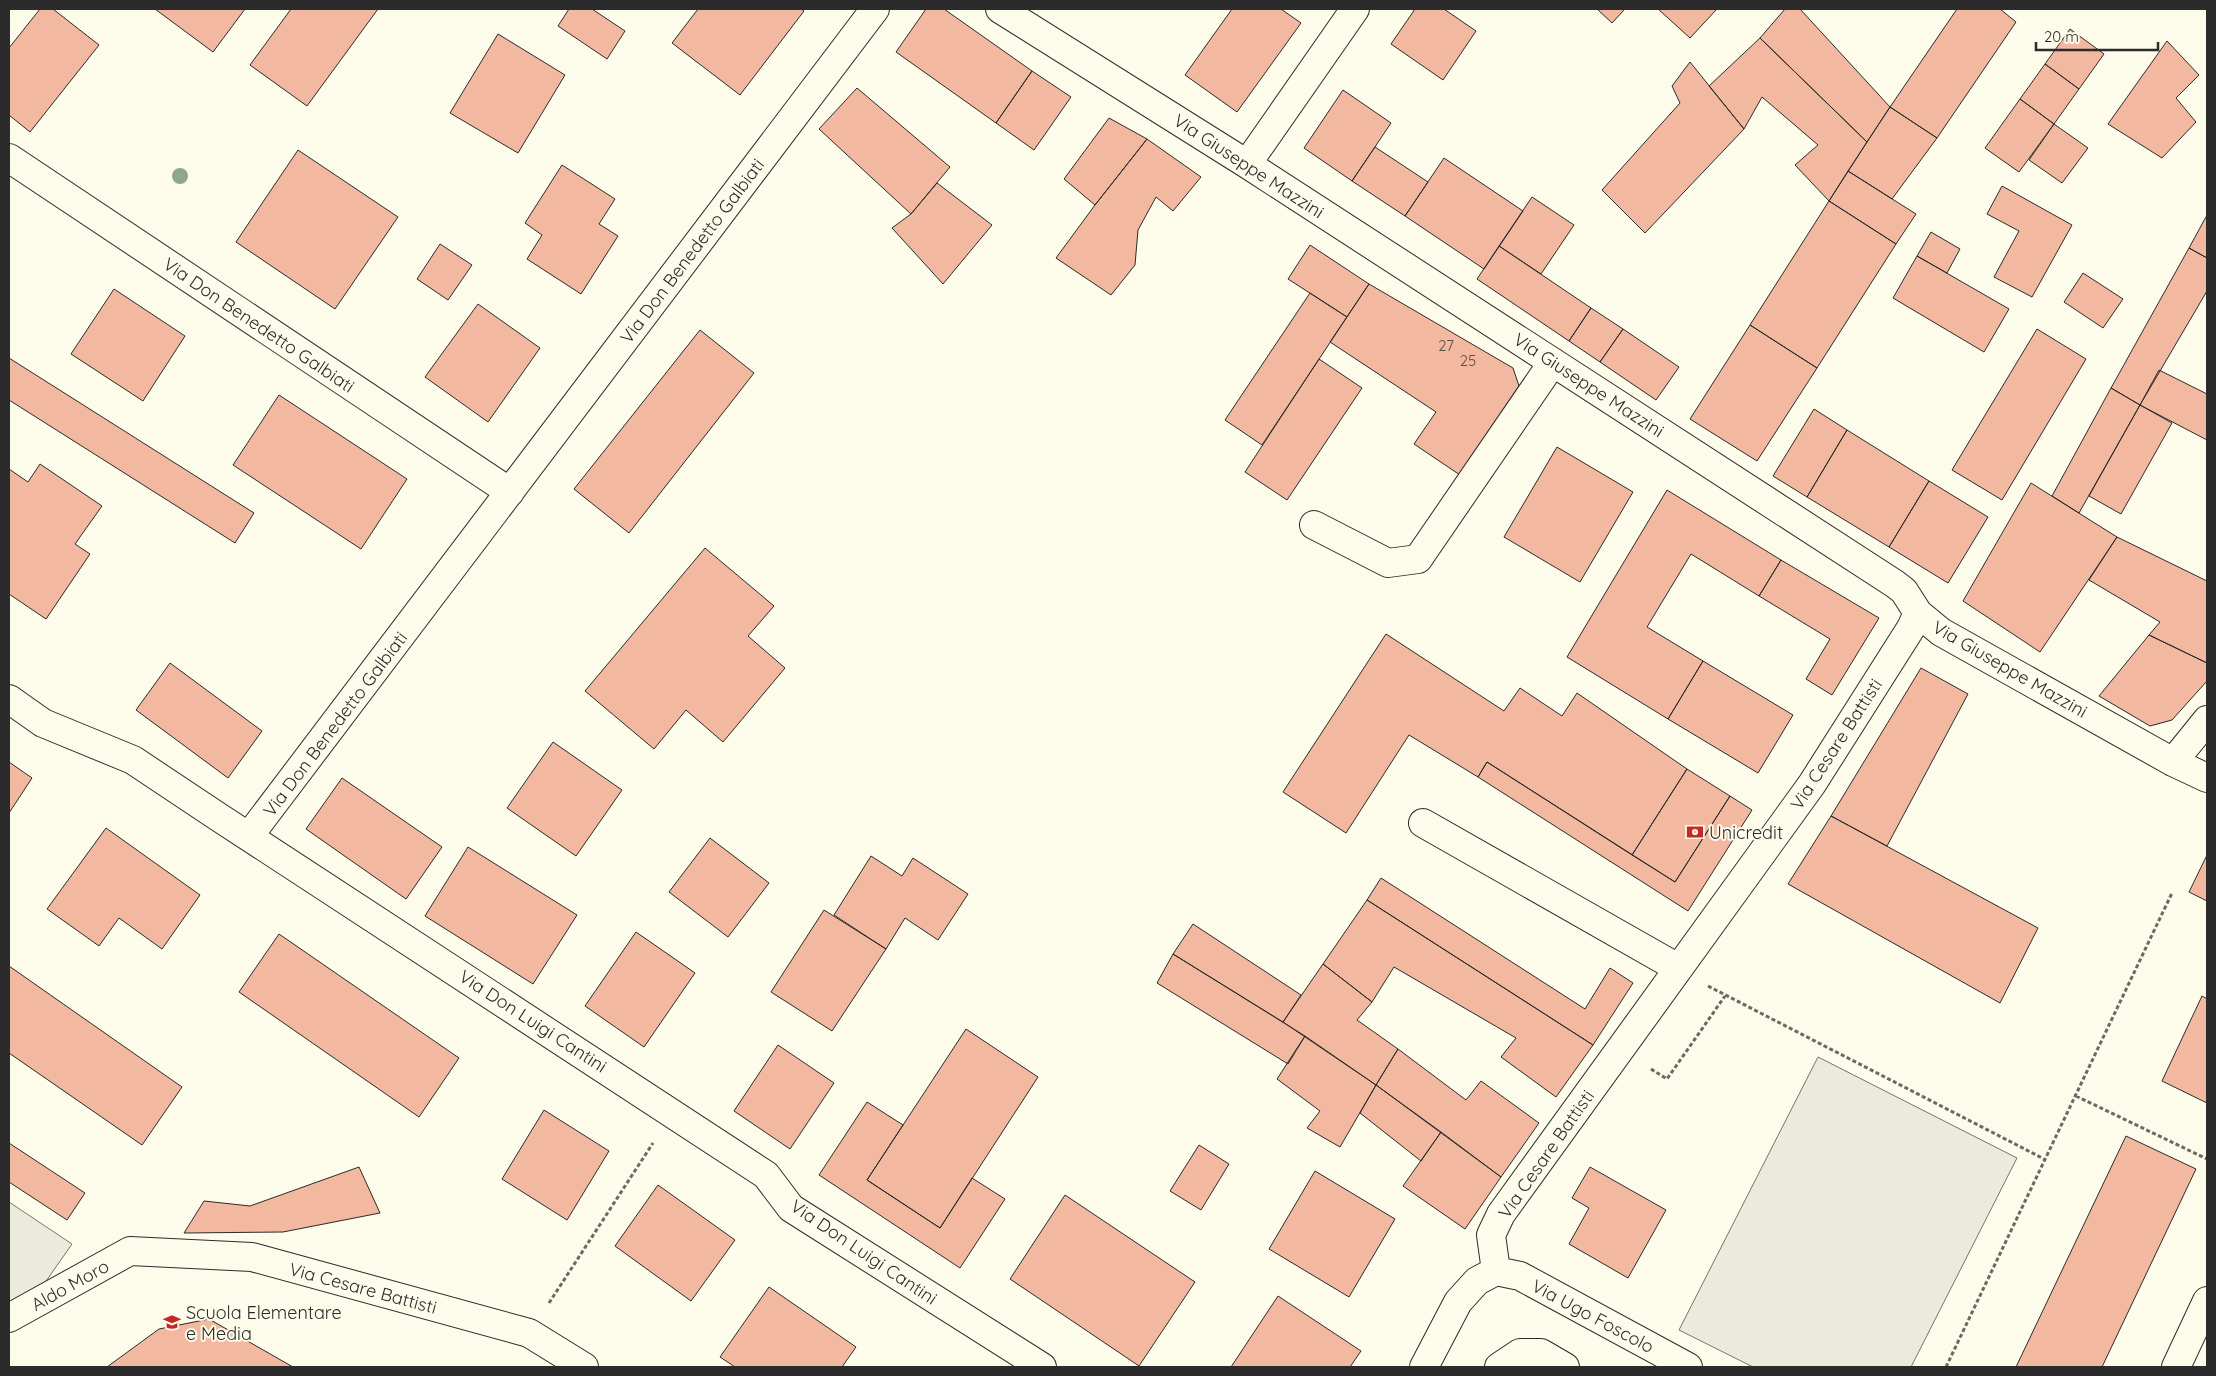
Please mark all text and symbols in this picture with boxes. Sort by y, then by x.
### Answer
scale bar [2036,20,2158,52]
text: 20 m [2044,27,2079,46]
street label: Via Giuseppe Mazzini [1169,109,1329,223]
street label: Via Don Benedetto Galbiati [615,154,769,348]
street label: Via Don Benedetto Galbiati [159,252,359,398]
street label: Via Giuseppe Mazzini [1509,328,1669,442]
house number: 27 [1438,336,1454,355]
house number: 25 [1460,351,1476,370]
street label: Via Giuseppe Mazzini [1929,615,2091,723]
street label: Via Don Benedetto Galbiati [258,627,412,821]
street label: Via Cesare Battisti [1785,674,1887,814]
place label: Unicredit [1709,821,1783,844]
bank icon: Unicredit [1685,822,1705,842]
street label: Via Don Luigi Cantini [455,965,611,1077]
street label: Via Cesare Battisti [1493,1085,1599,1223]
street label: Via Don Luigi Cantini [786,1194,942,1310]
street label: Aldo Moro [27,1254,113,1316]
street label: Via Cesare Battisti [287,1257,439,1319]
street label: Via Ugo Foscolo [1528,1274,1658,1358]
place label: Scuola Elementare e Media [186,1301,342,1345]
school or university icon: Scuola Elementare e Media [162,1312,182,1332]

